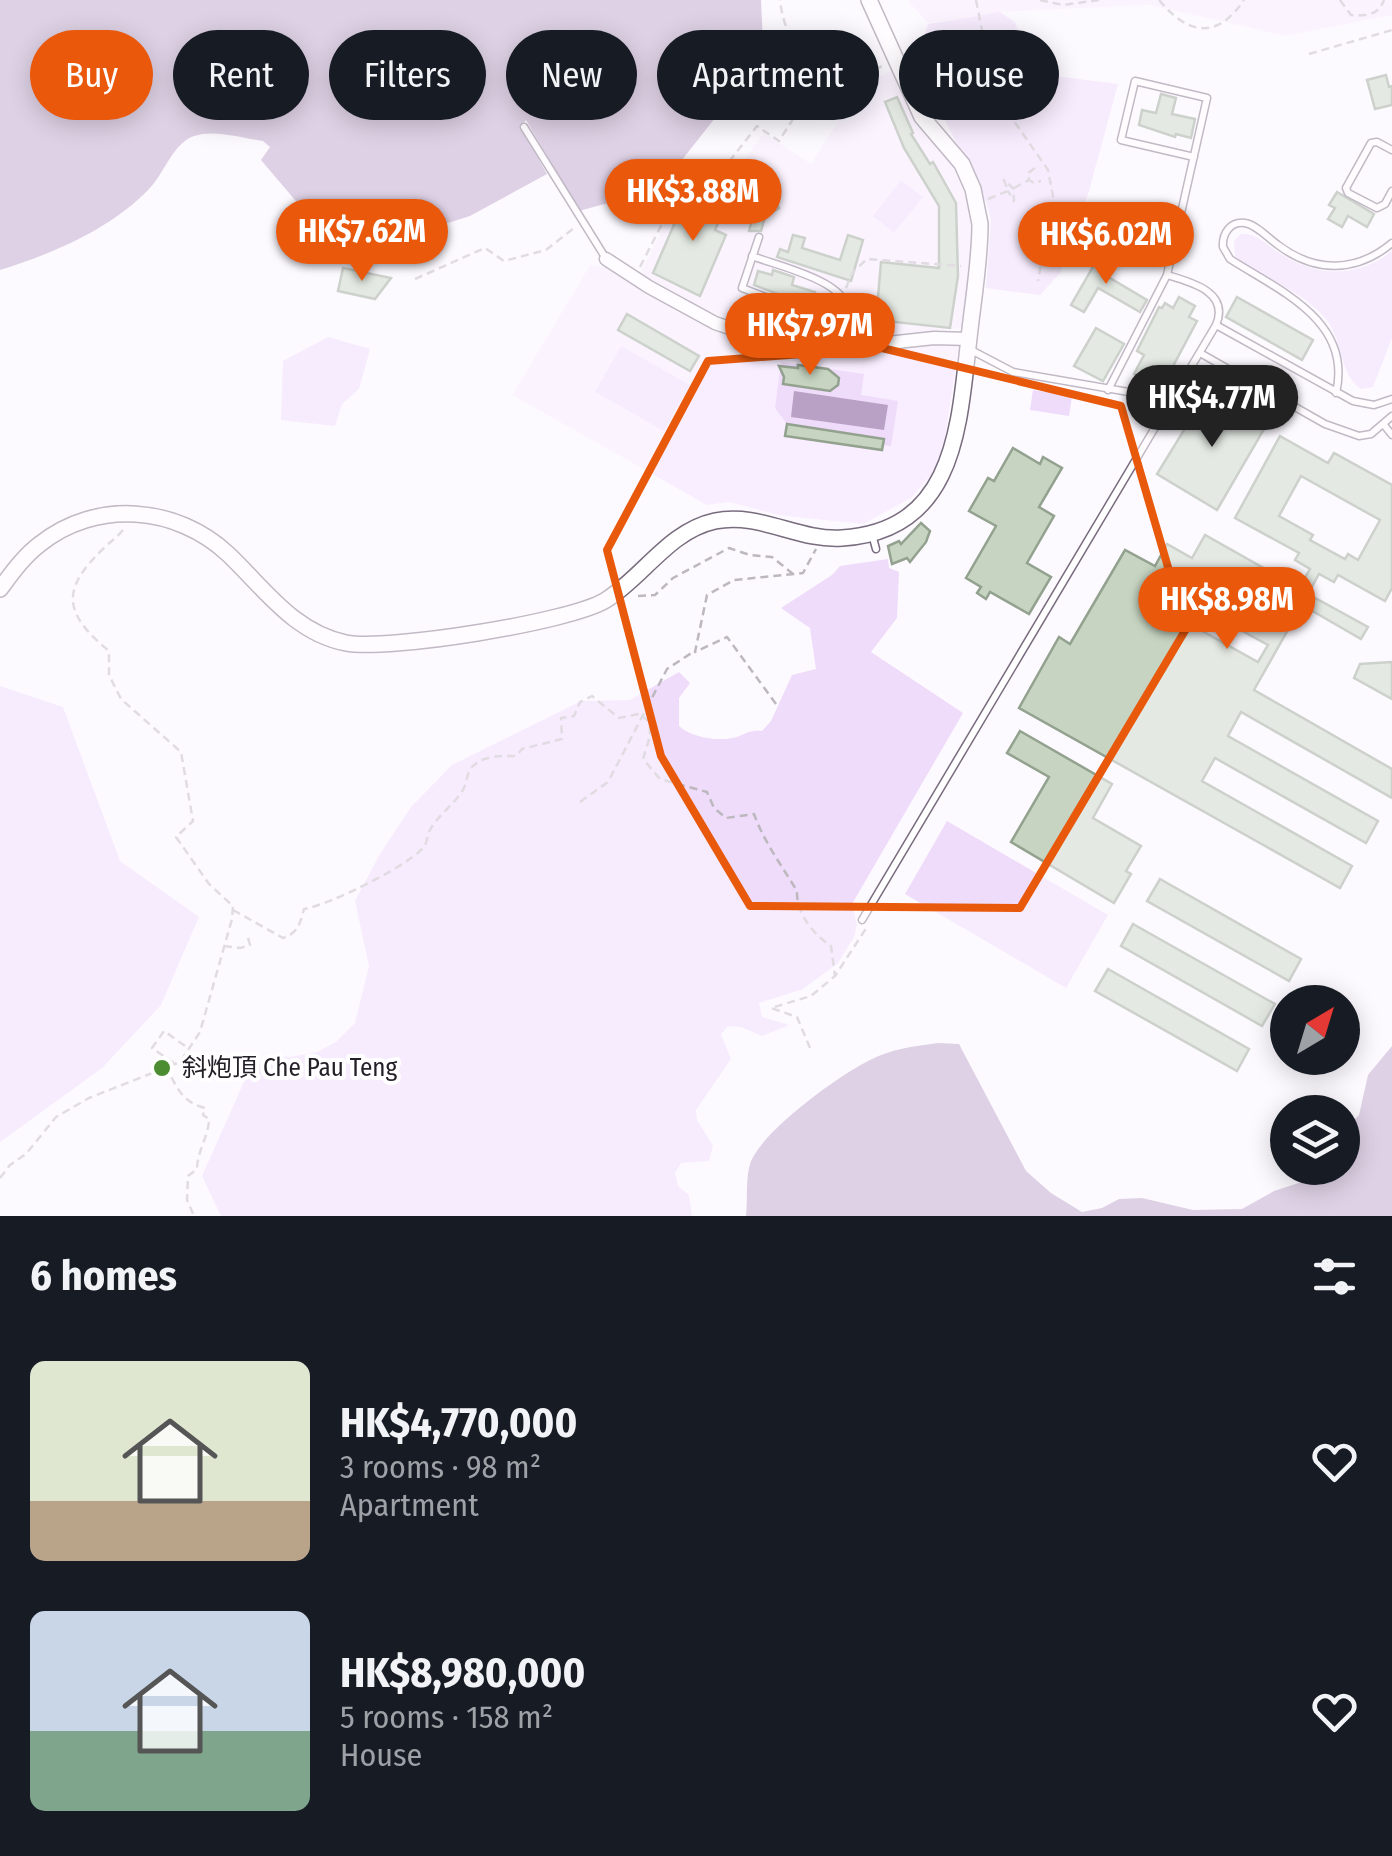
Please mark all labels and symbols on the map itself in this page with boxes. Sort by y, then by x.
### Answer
pin: HK$3.88M [590,159,796,244]
pin: HK$7.62M [259,199,465,284]
pin: HK$6.02M [1003,202,1209,287]
pin: HK$7.97M [707,293,913,378]
pin: HK$4.77M [1109,365,1315,450]
pin: HK$8.98M [1124,567,1330,652]
north arrow [1270,985,1360,1075]
place label: 斜炮頂 Che Pau Teng [182,1053,397,1083]
marker: 斜炮頂 Che Pau Teng [151,1057,173,1079]

